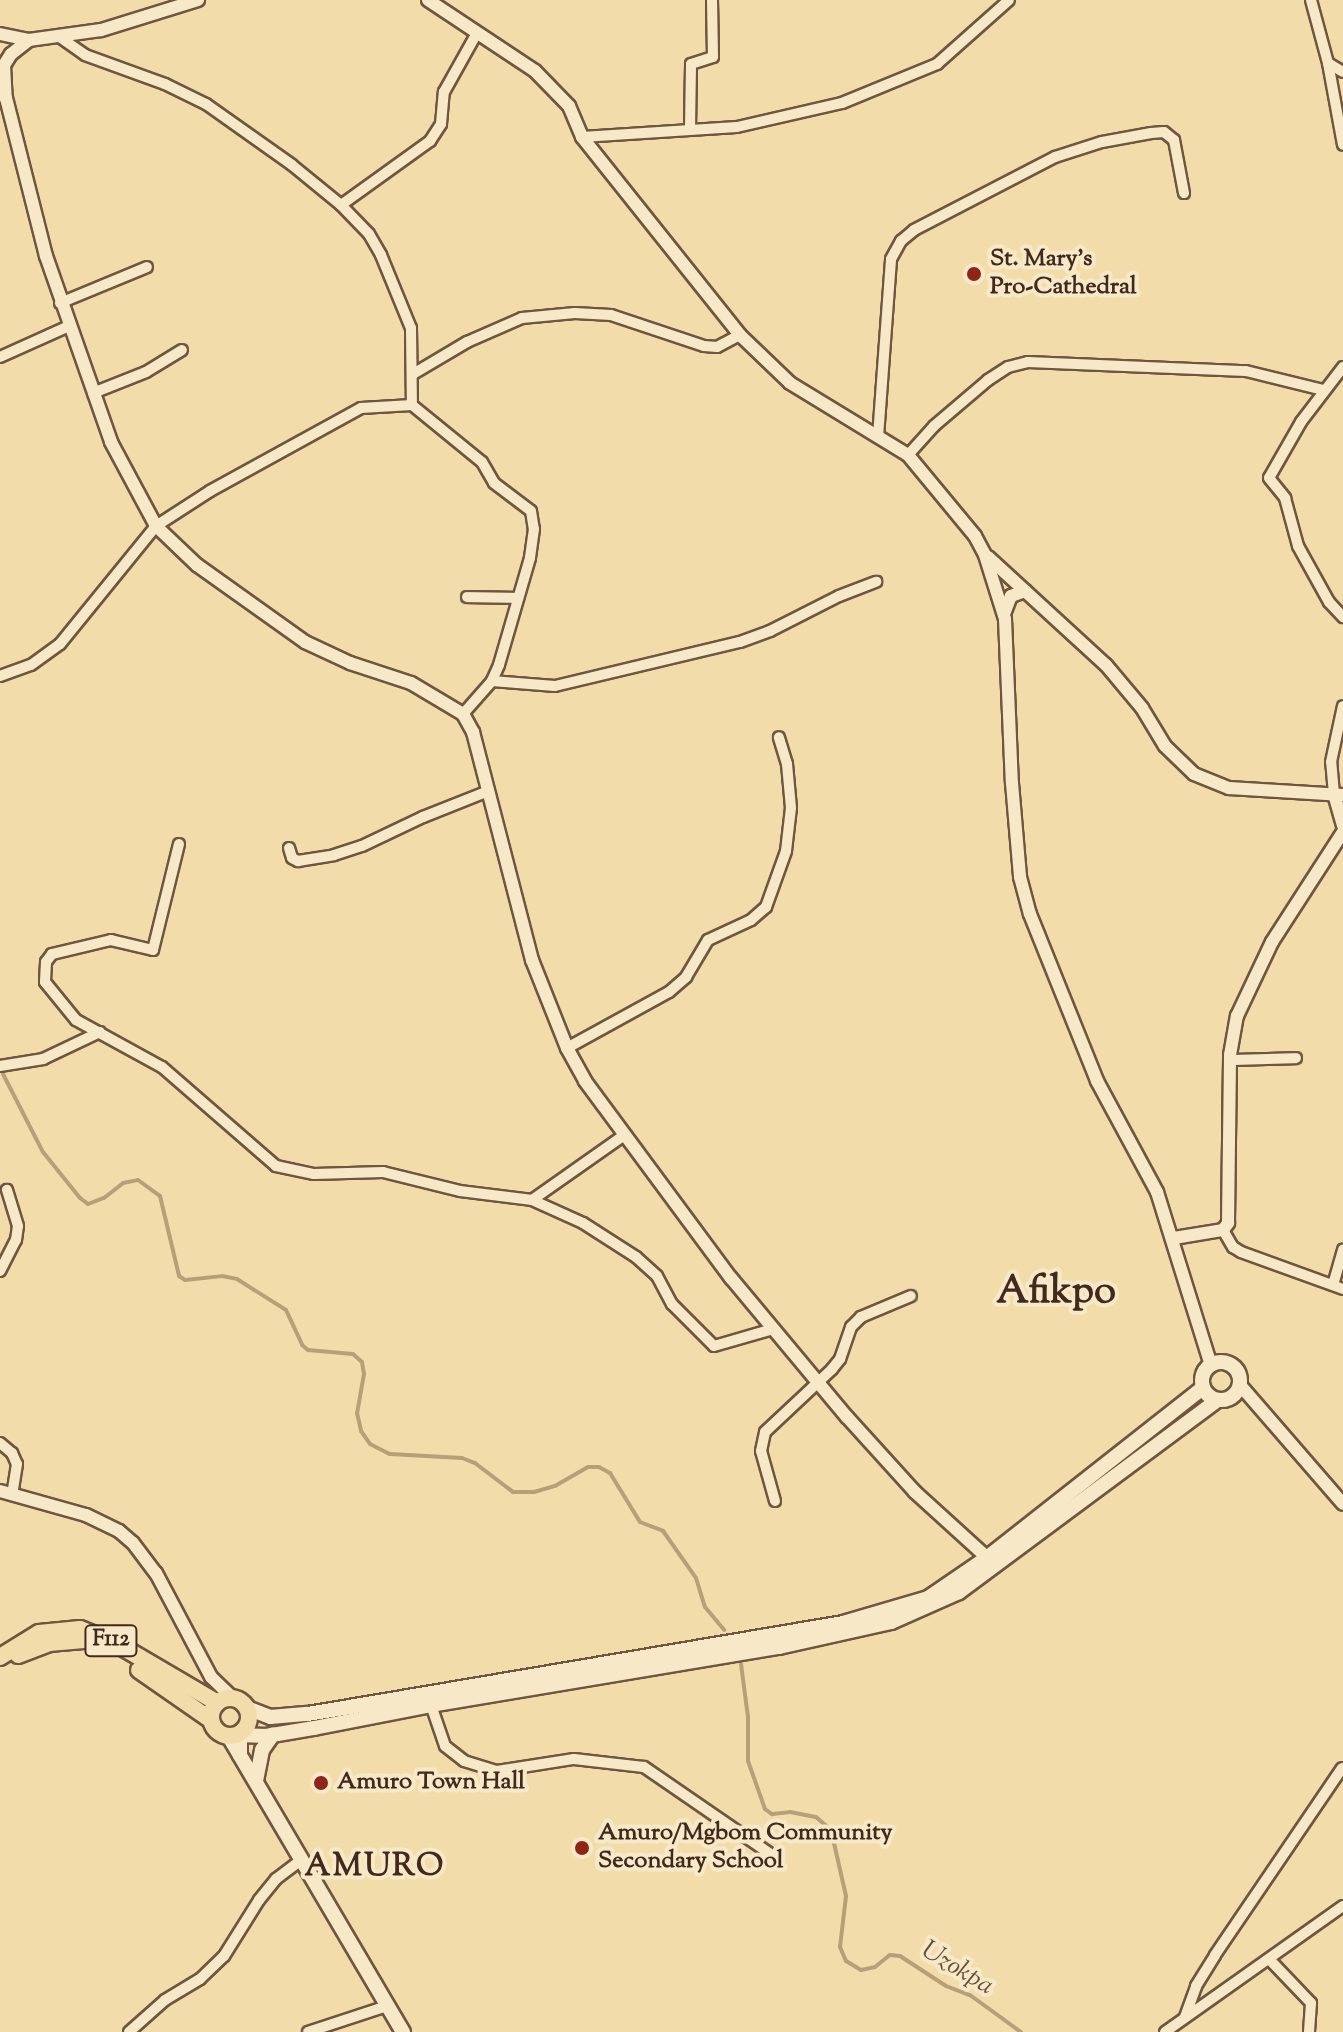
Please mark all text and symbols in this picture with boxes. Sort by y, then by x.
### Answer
place label: St. Mary's Pro-Cathedral [990,246,1137,302]
marker: St. Mary's Pro-Cathedral [965,265,983,283]
district label: Afikpo [996,1269,1116,1317]
road number: F112 [83,1623,139,1659]
place label: Amuro Town Hall [337,1769,525,1797]
marker: Amuro Town Hall [312,1774,330,1792]
place label: Amuro/Mgbom Community Secondary School [598,1820,892,1876]
marker: Amuro/Mgbom Community Secondary School [573,1839,591,1857]
district label: AMURO [305,1848,445,1886]
water label: Uzokpa [915,1935,999,2003]

